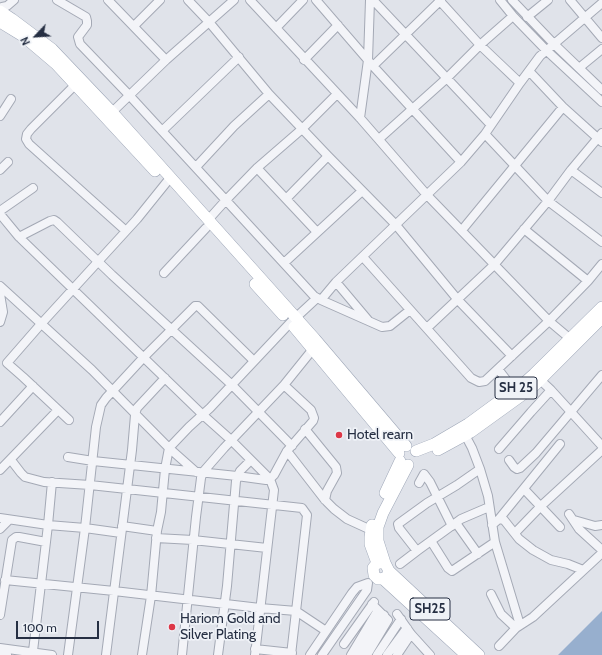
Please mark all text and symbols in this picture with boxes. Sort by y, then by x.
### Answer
north arrow [16,16,56,56]
text: N [17,35,33,48]
road number: SH 25 [495,377,537,399]
place label: Hotel rearn [347,427,413,443]
marker: Hotel rearn [334,430,344,440]
road number: SH25 [410,598,450,620]
place label: Hariom Gold and Silver Plating [180,611,280,644]
scale bar [18,613,101,639]
text: 100 m [23,620,57,635]
marker: Hariom Gold and Silver Plating [167,622,177,632]

